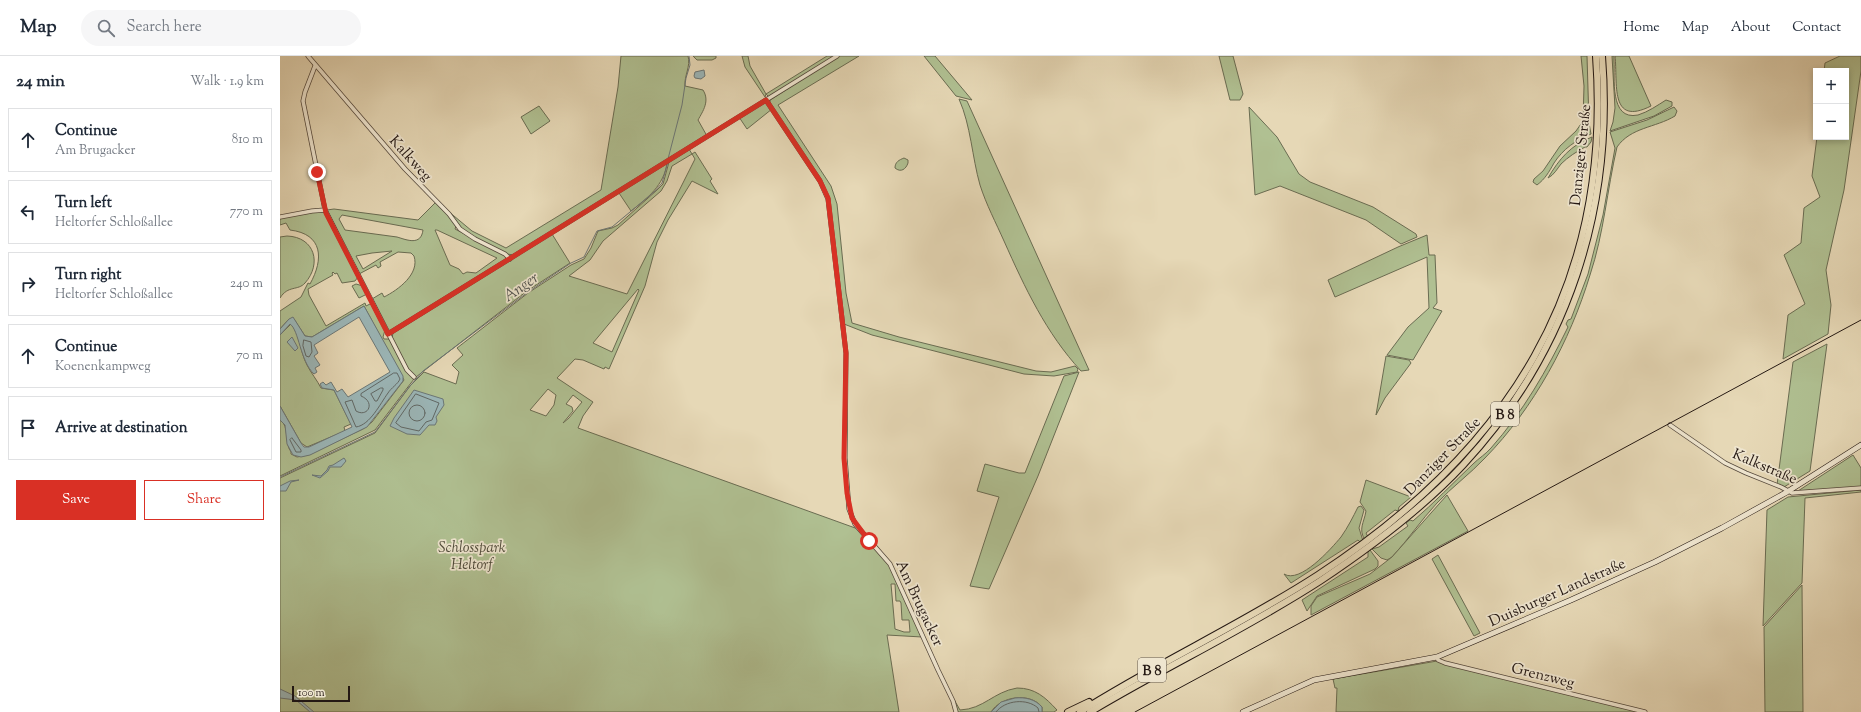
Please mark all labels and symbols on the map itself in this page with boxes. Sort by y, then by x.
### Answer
street label: Danziger Straße [1566,103,1597,207]
street label: Kalkweg [384,132,436,187]
route end [308,163,326,181]
water label: Anger [499,267,544,309]
road number: B 8 [1491,402,1519,426]
street label: Danziger Straße [1400,413,1486,501]
street label: Kalkstraße [1729,444,1800,490]
route start [860,532,878,550]
park label: Schlosspark Heltorf [438,538,506,576]
street label: Duisburger Landstraße [1486,554,1629,633]
street label: Am Brugacker [890,557,948,650]
road number: B 8 [1138,658,1166,682]
street label: Grenzweg [1509,658,1576,694]
scale bar [292,684,350,703]

